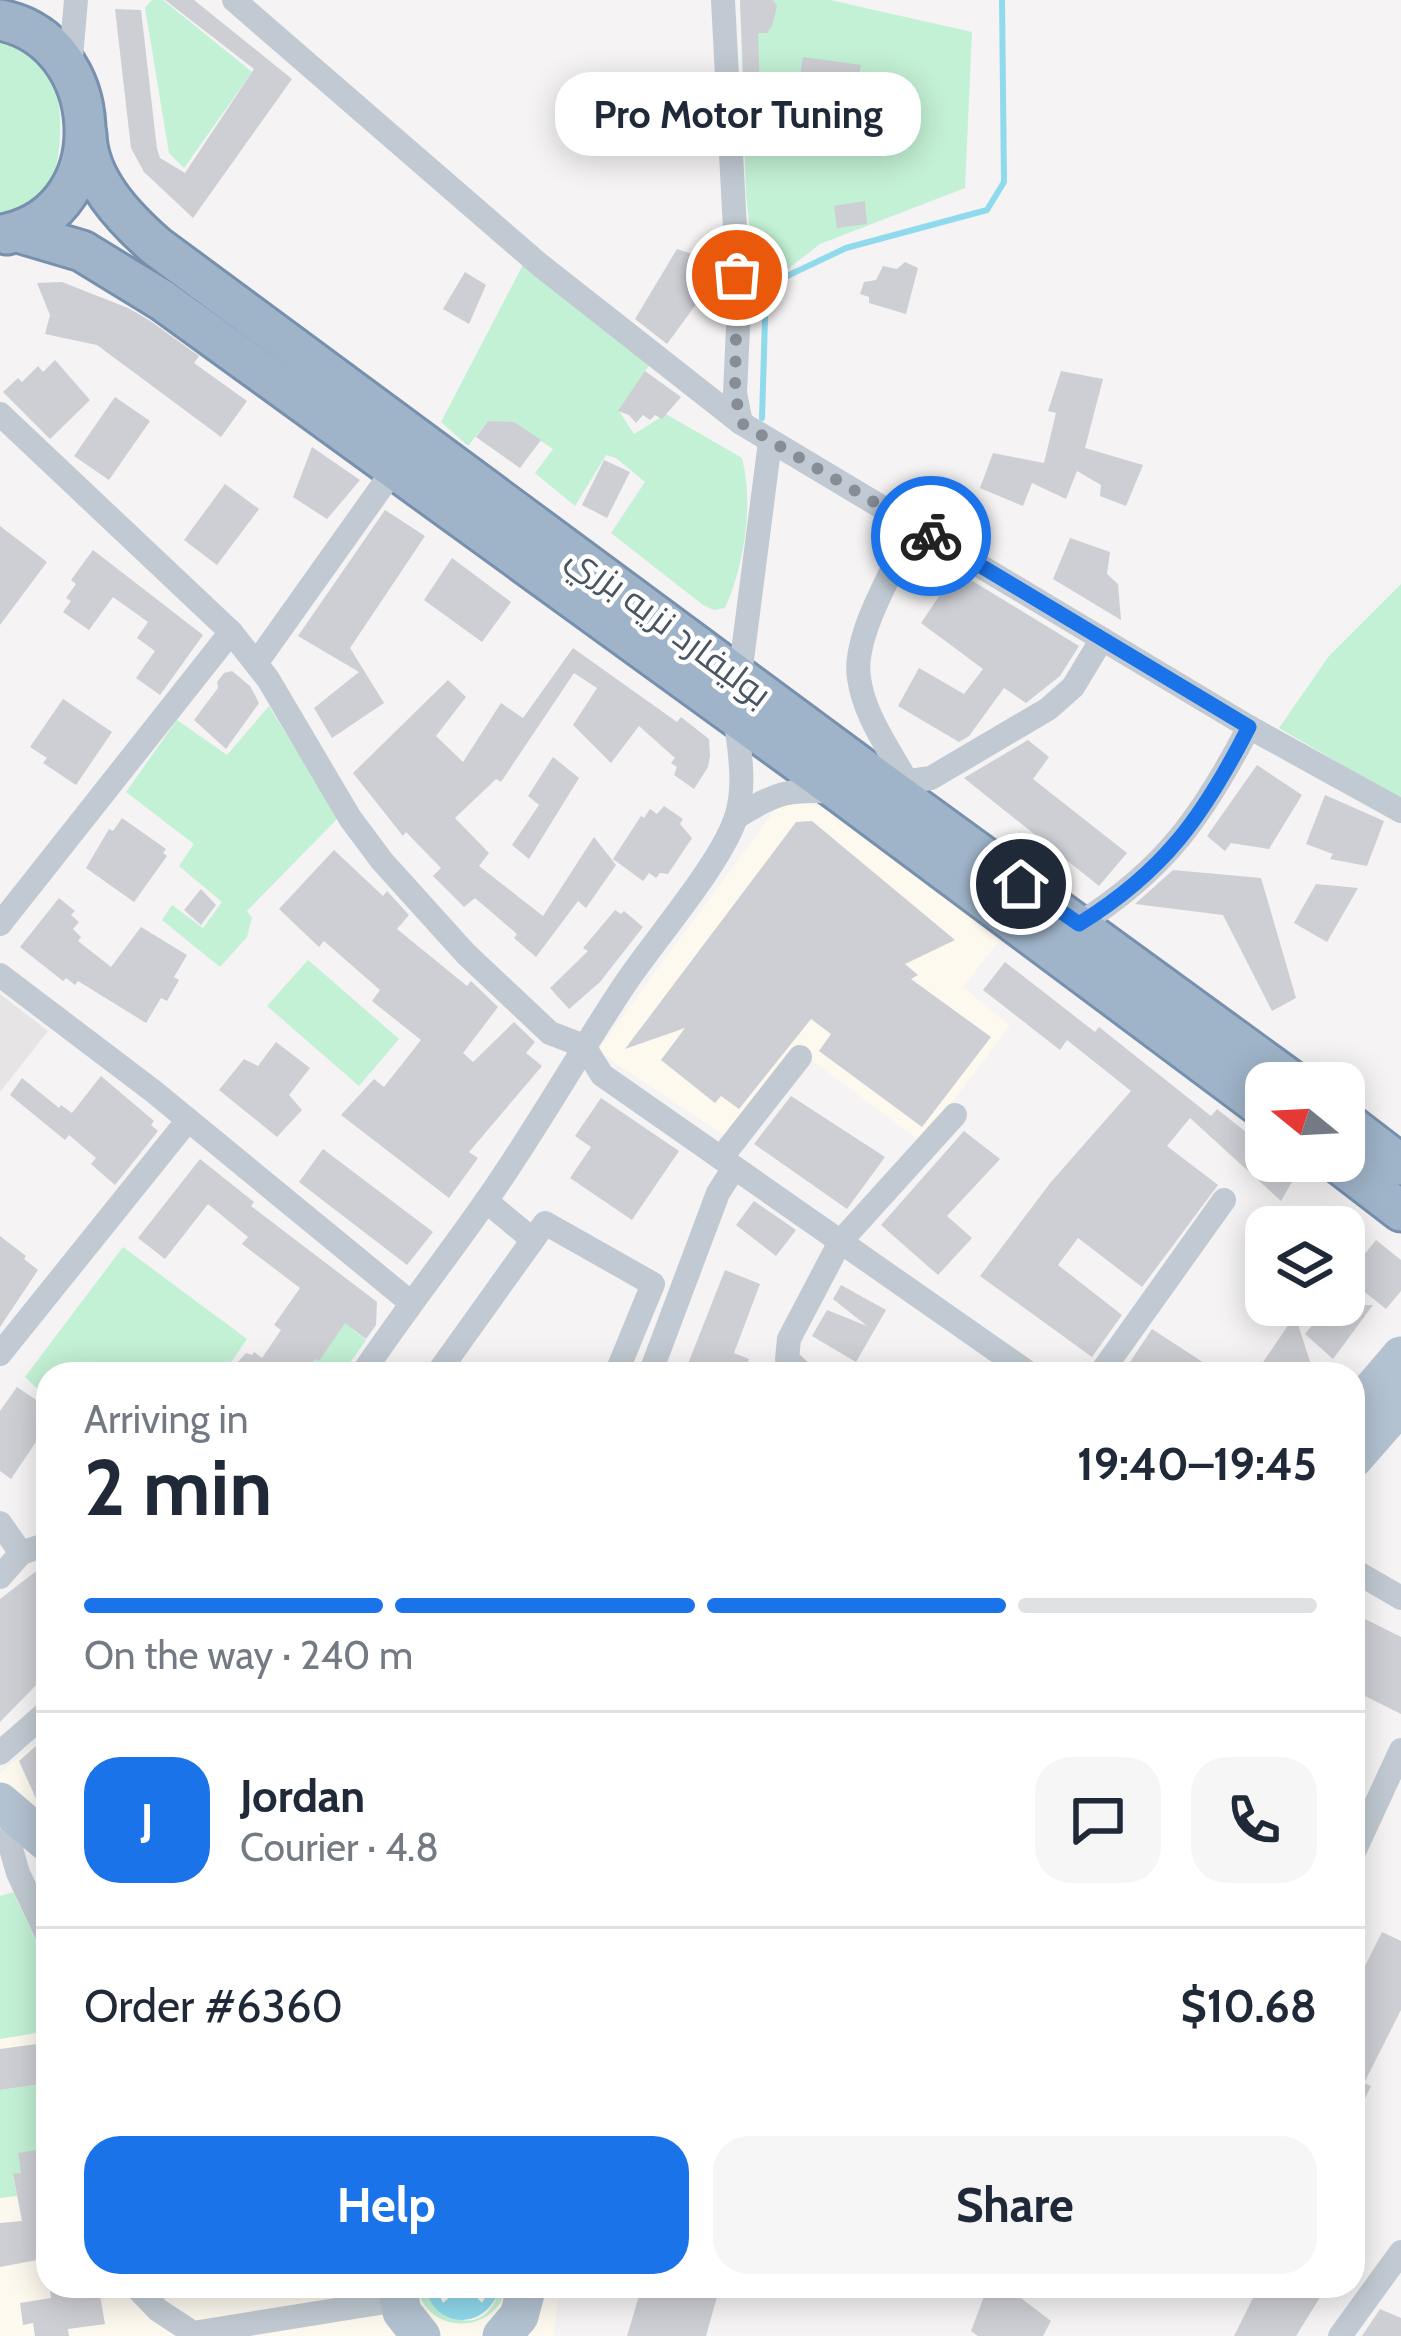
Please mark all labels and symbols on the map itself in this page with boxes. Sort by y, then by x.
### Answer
callout: Pro Motor Tuning [554,71,920,155]
pin [686,224,788,326]
courier [871,476,991,596]
street label: بوليفارد نزيه بزري [556,534,780,721]
pin [970,833,1072,935]
north arrow [1245,1062,1365,1182]

